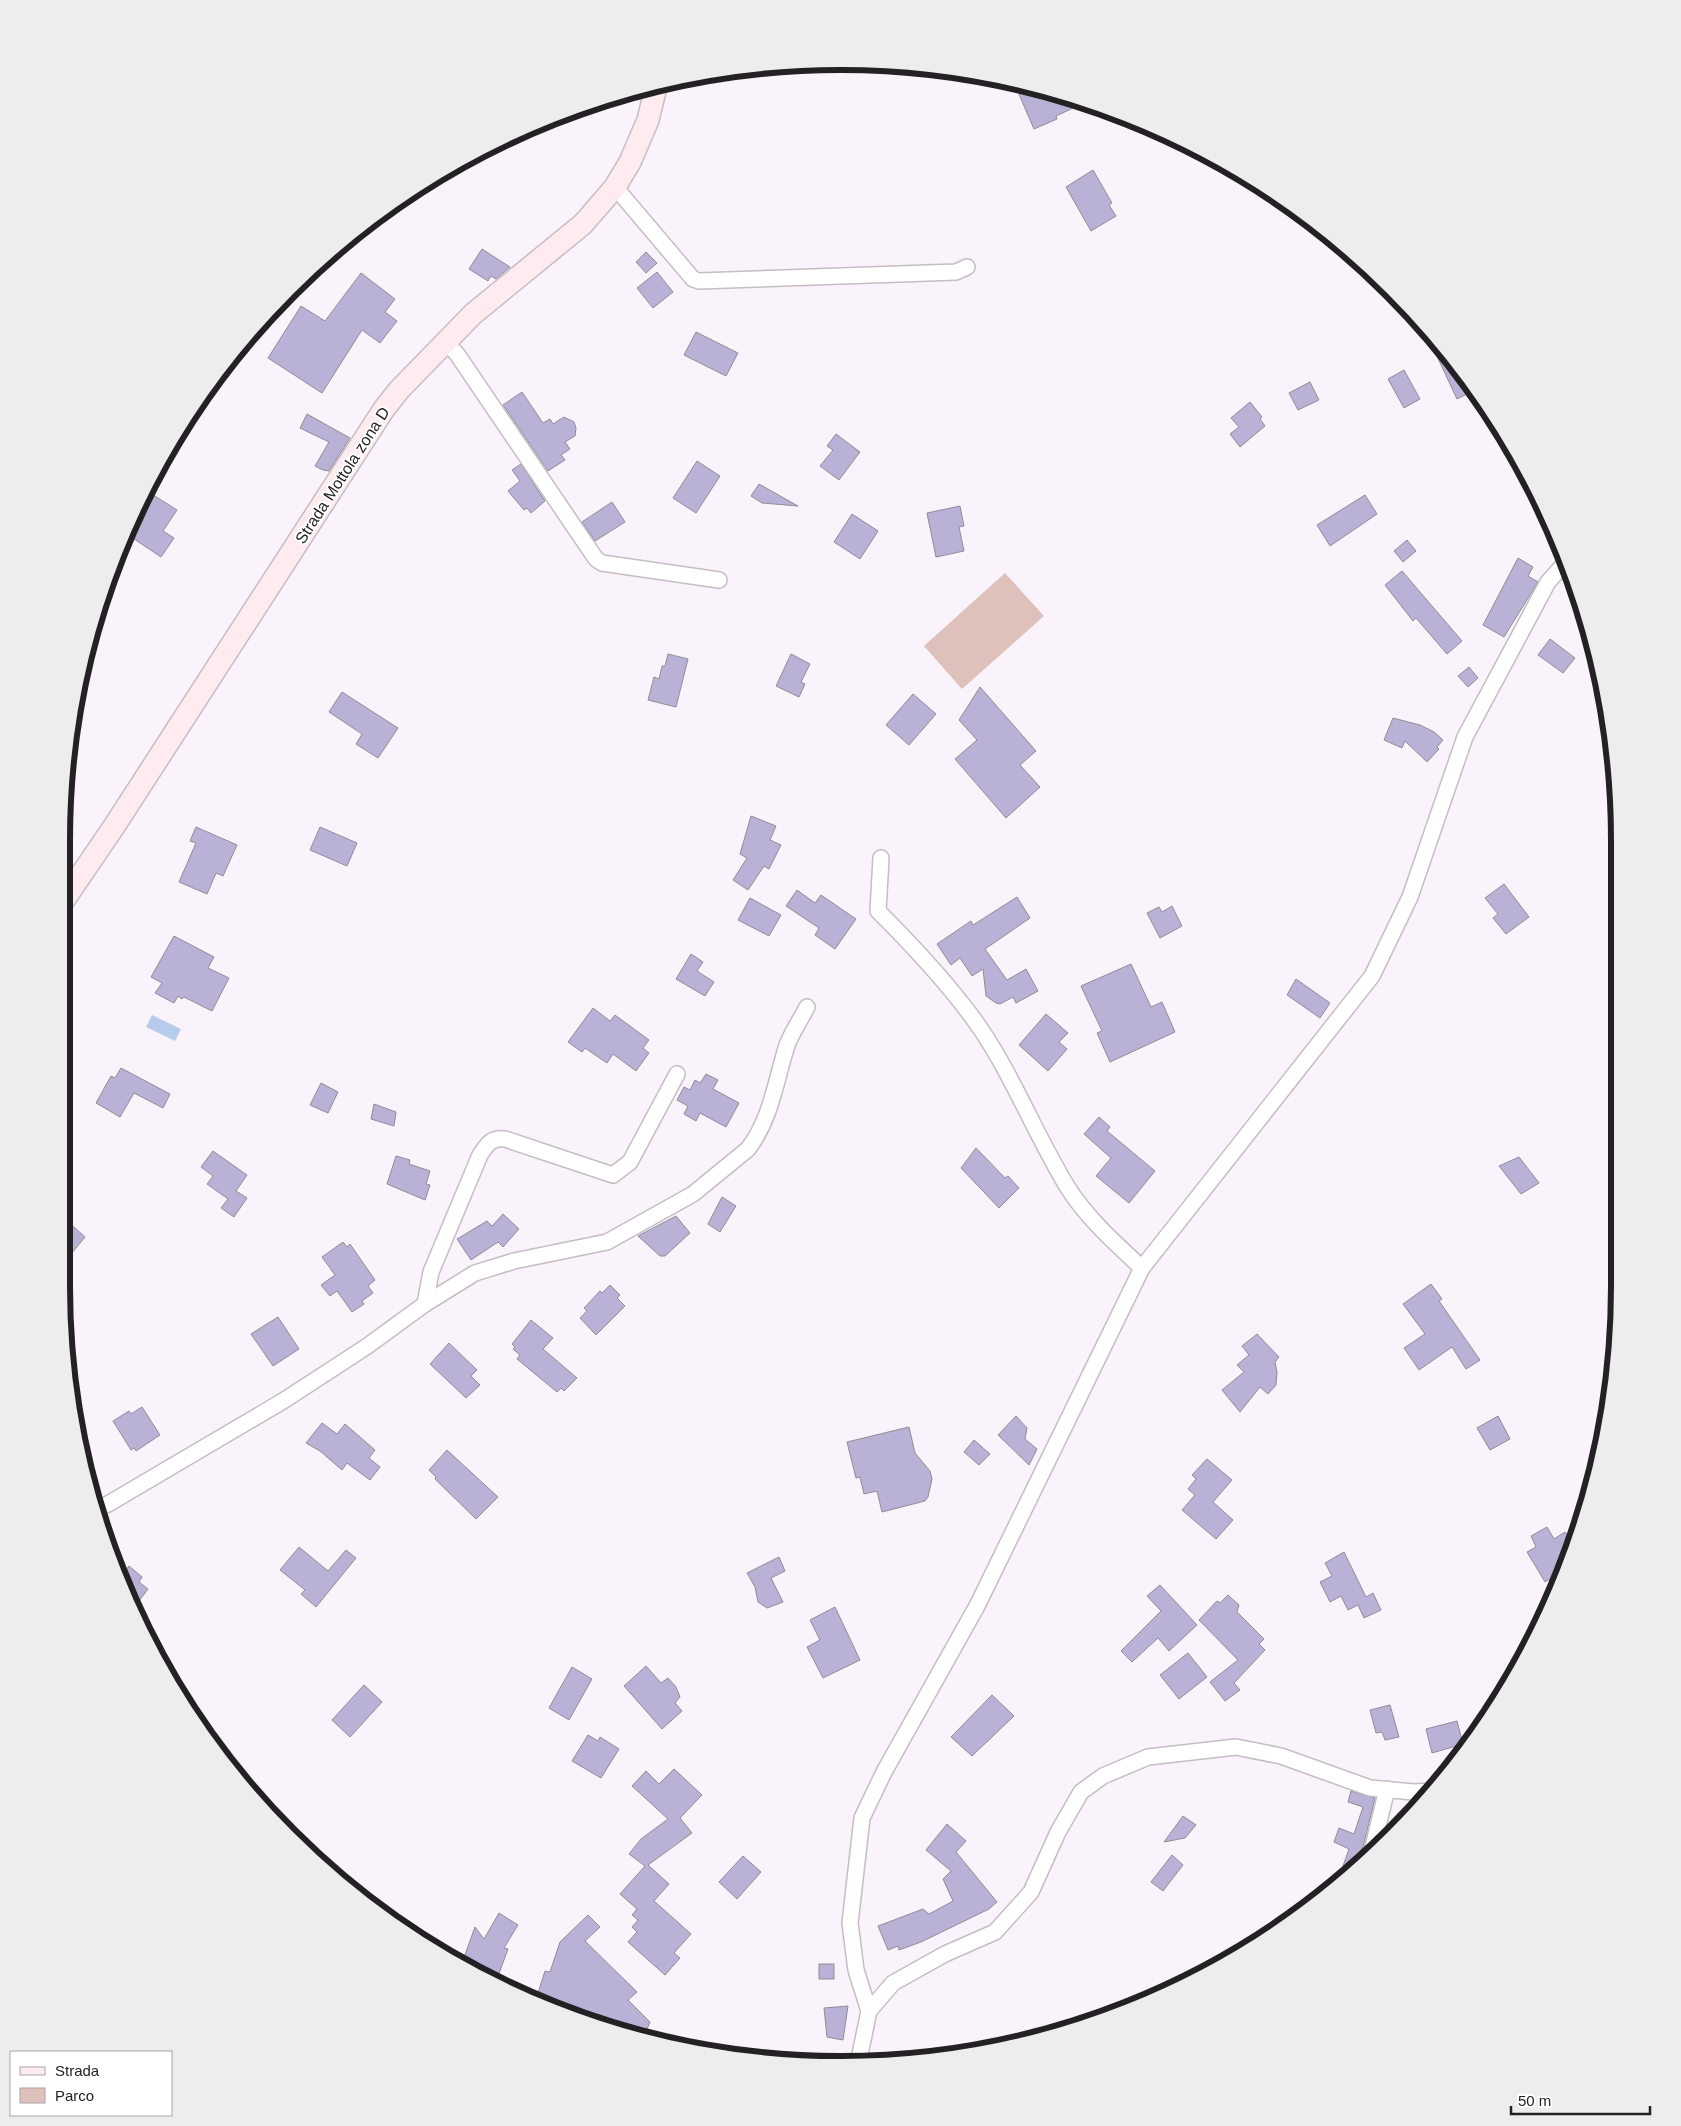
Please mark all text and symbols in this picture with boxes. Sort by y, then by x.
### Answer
street label: Strada Mottola zona D [292,404,393,547]
legend [10,2051,172,2116]
text: Strada [55,2062,100,2079]
scale bar [1511,2084,1650,2116]
text: Parco [55,2087,94,2104]
text: 50 m [1518,2092,1551,2109]

